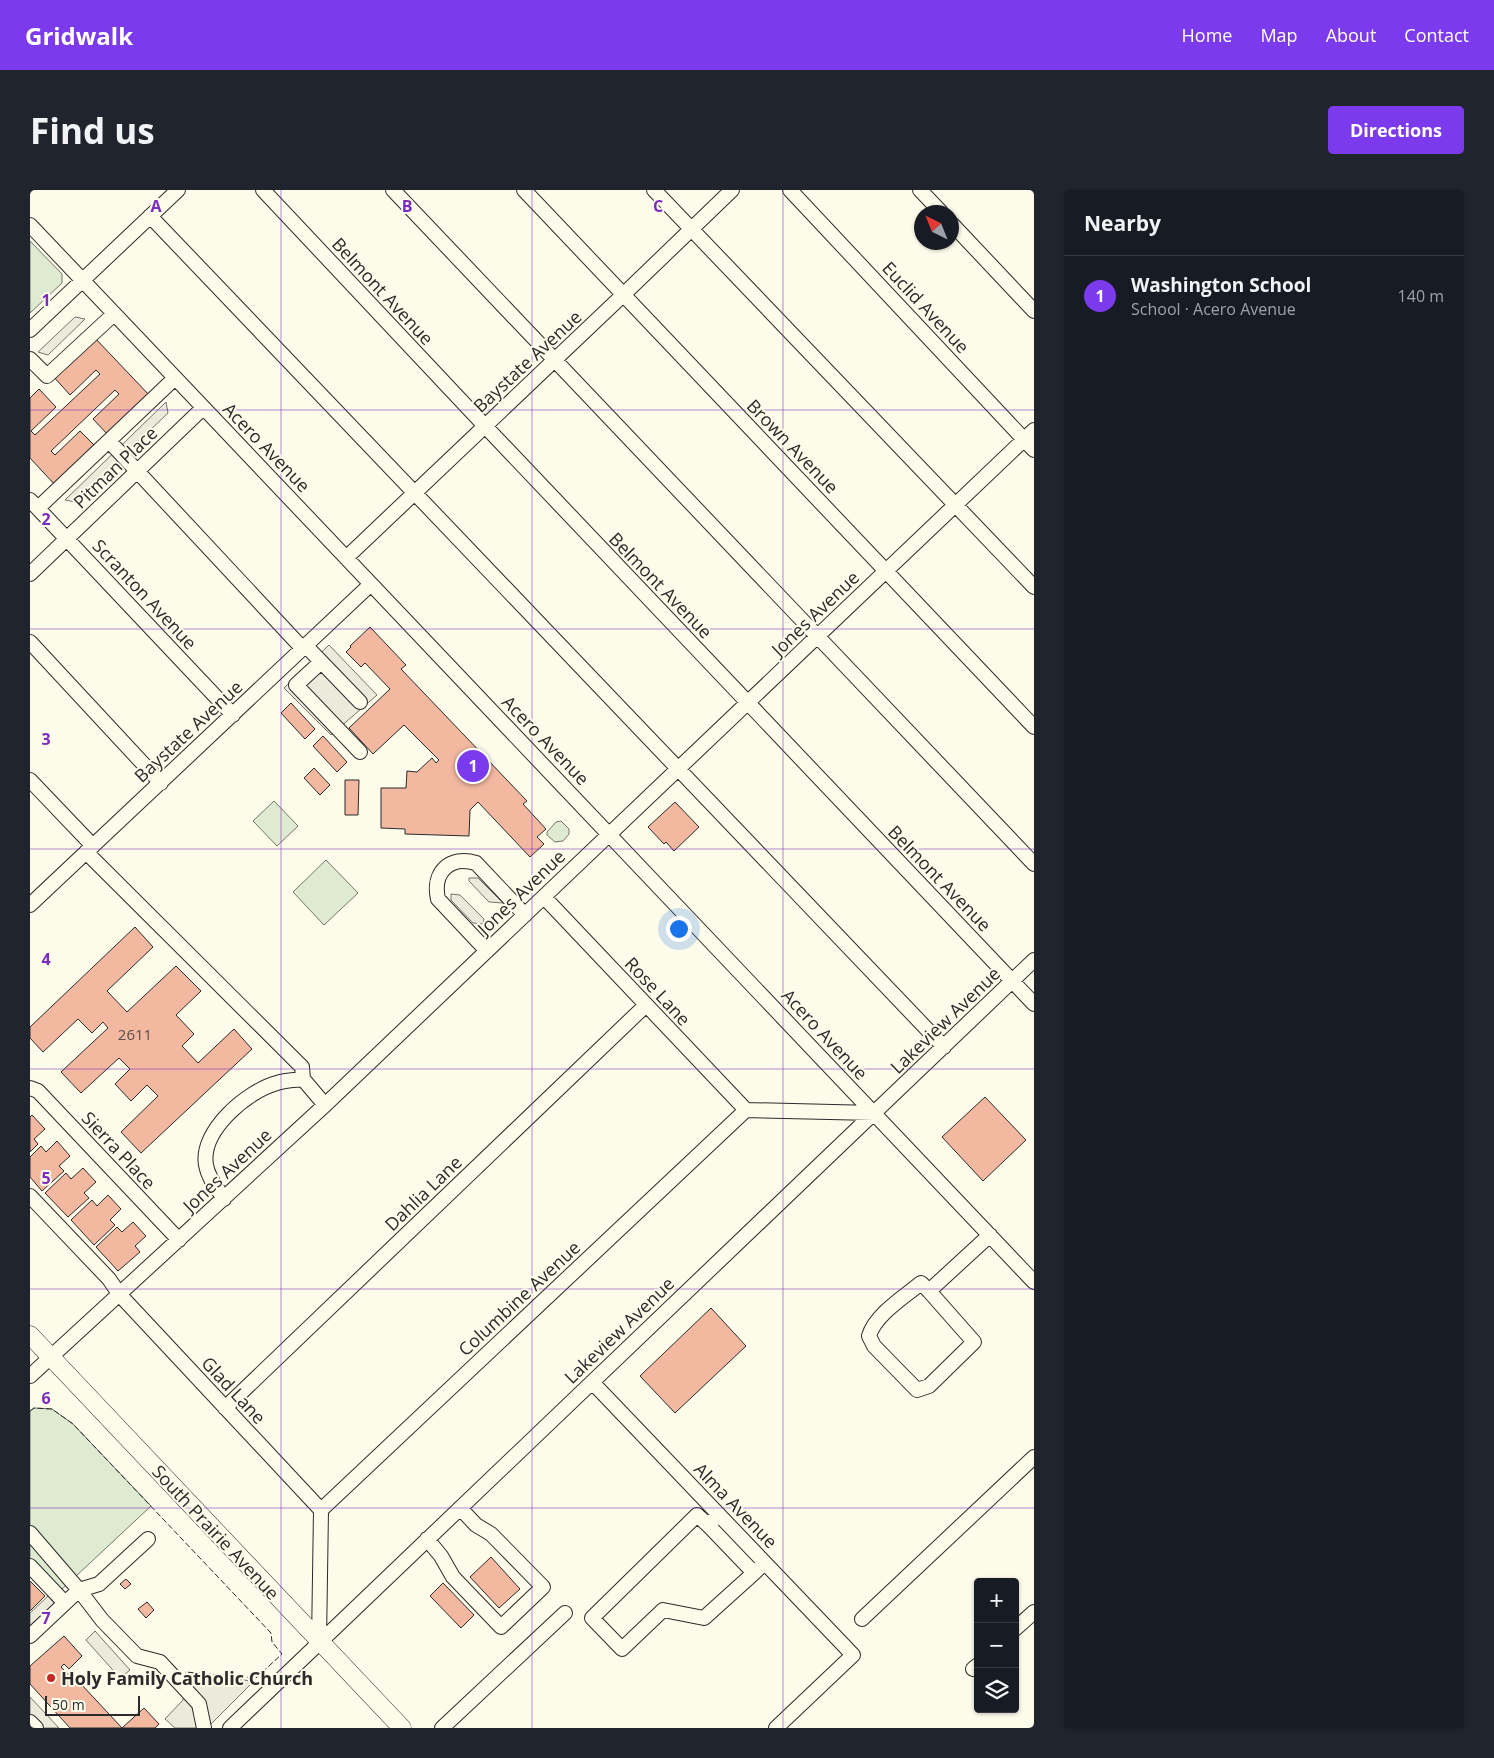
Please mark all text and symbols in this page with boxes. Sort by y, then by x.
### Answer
text: Gridwalk [25,19,133,52]
text: Home [1182,23,1232,47]
text: Map [1260,23,1298,47]
text: About [1326,23,1376,47]
text: Contact [1404,23,1469,47]
button: Directions [1328,106,1464,154]
text: Find us [30,107,155,154]
text: A [150,195,162,217]
text: B [402,195,412,217]
text: C [653,195,663,217]
north arrow [914,205,959,250]
text: Nearby [1084,209,1161,237]
street label: Belmont Avenue [327,232,439,350]
street label: Euclid Avenue [877,256,975,358]
text: Washington School [1131,272,1311,298]
text: 1 [1095,285,1105,307]
text: 140 m [1398,285,1444,307]
text: 1 [41,289,51,311]
text: School · Acero Avenue [1131,298,1296,320]
street label: Baystate Avenue [468,305,586,417]
street label: Brown Avenue [742,394,844,498]
street label: Acero Avenue [218,397,316,497]
street label: Pitman Place [68,421,162,513]
text: 2 [41,508,51,530]
street label: Belmont Avenue [604,527,718,643]
street label: Scranton Avenue [88,534,202,654]
street label: Jones Avenue [765,565,864,662]
street label: Baystate Avenue [129,675,247,787]
street label: Acero Avenue [497,690,595,790]
text: 3 [41,728,51,750]
pin: 1 [457,747,489,785]
street label: Belmont Avenue [883,820,997,936]
street label: Jones Avenue [471,844,570,941]
your location [666,916,692,942]
text: 4 [41,948,51,970]
street label: Rose Lane [620,951,696,1031]
street label: Lakeview Avenue [885,961,1005,1079]
street label: Acero Avenue [777,984,873,1084]
house number: 2611 [118,1024,152,1044]
street label: Sierra Place [77,1106,161,1194]
street label: Jones Avenue [176,1123,276,1219]
street label: Dahlia Lane [379,1150,467,1236]
text: 5 [41,1167,51,1189]
street label: Columbine Avenue [453,1235,585,1361]
street label: Lakeview Avenue [559,1271,679,1389]
street label: Glad Lane [197,1351,271,1429]
text: 6 [41,1387,51,1409]
street label: Alma Avenue [689,1457,783,1553]
street label: South Prairie Avenue [147,1459,285,1605]
map controls [974,1578,1019,1713]
button: + [974,1578,1019,1623]
text: 7 [41,1607,51,1629]
button: − [974,1623,1019,1668]
place label: Holy Family Catholic Church [61,1666,313,1690]
button: layers [974,1668,1019,1713]
marker: Holy Family Catholic Church [45,1672,57,1684]
scale bar [45,1693,140,1716]
text: 50 m [52,1695,85,1714]

